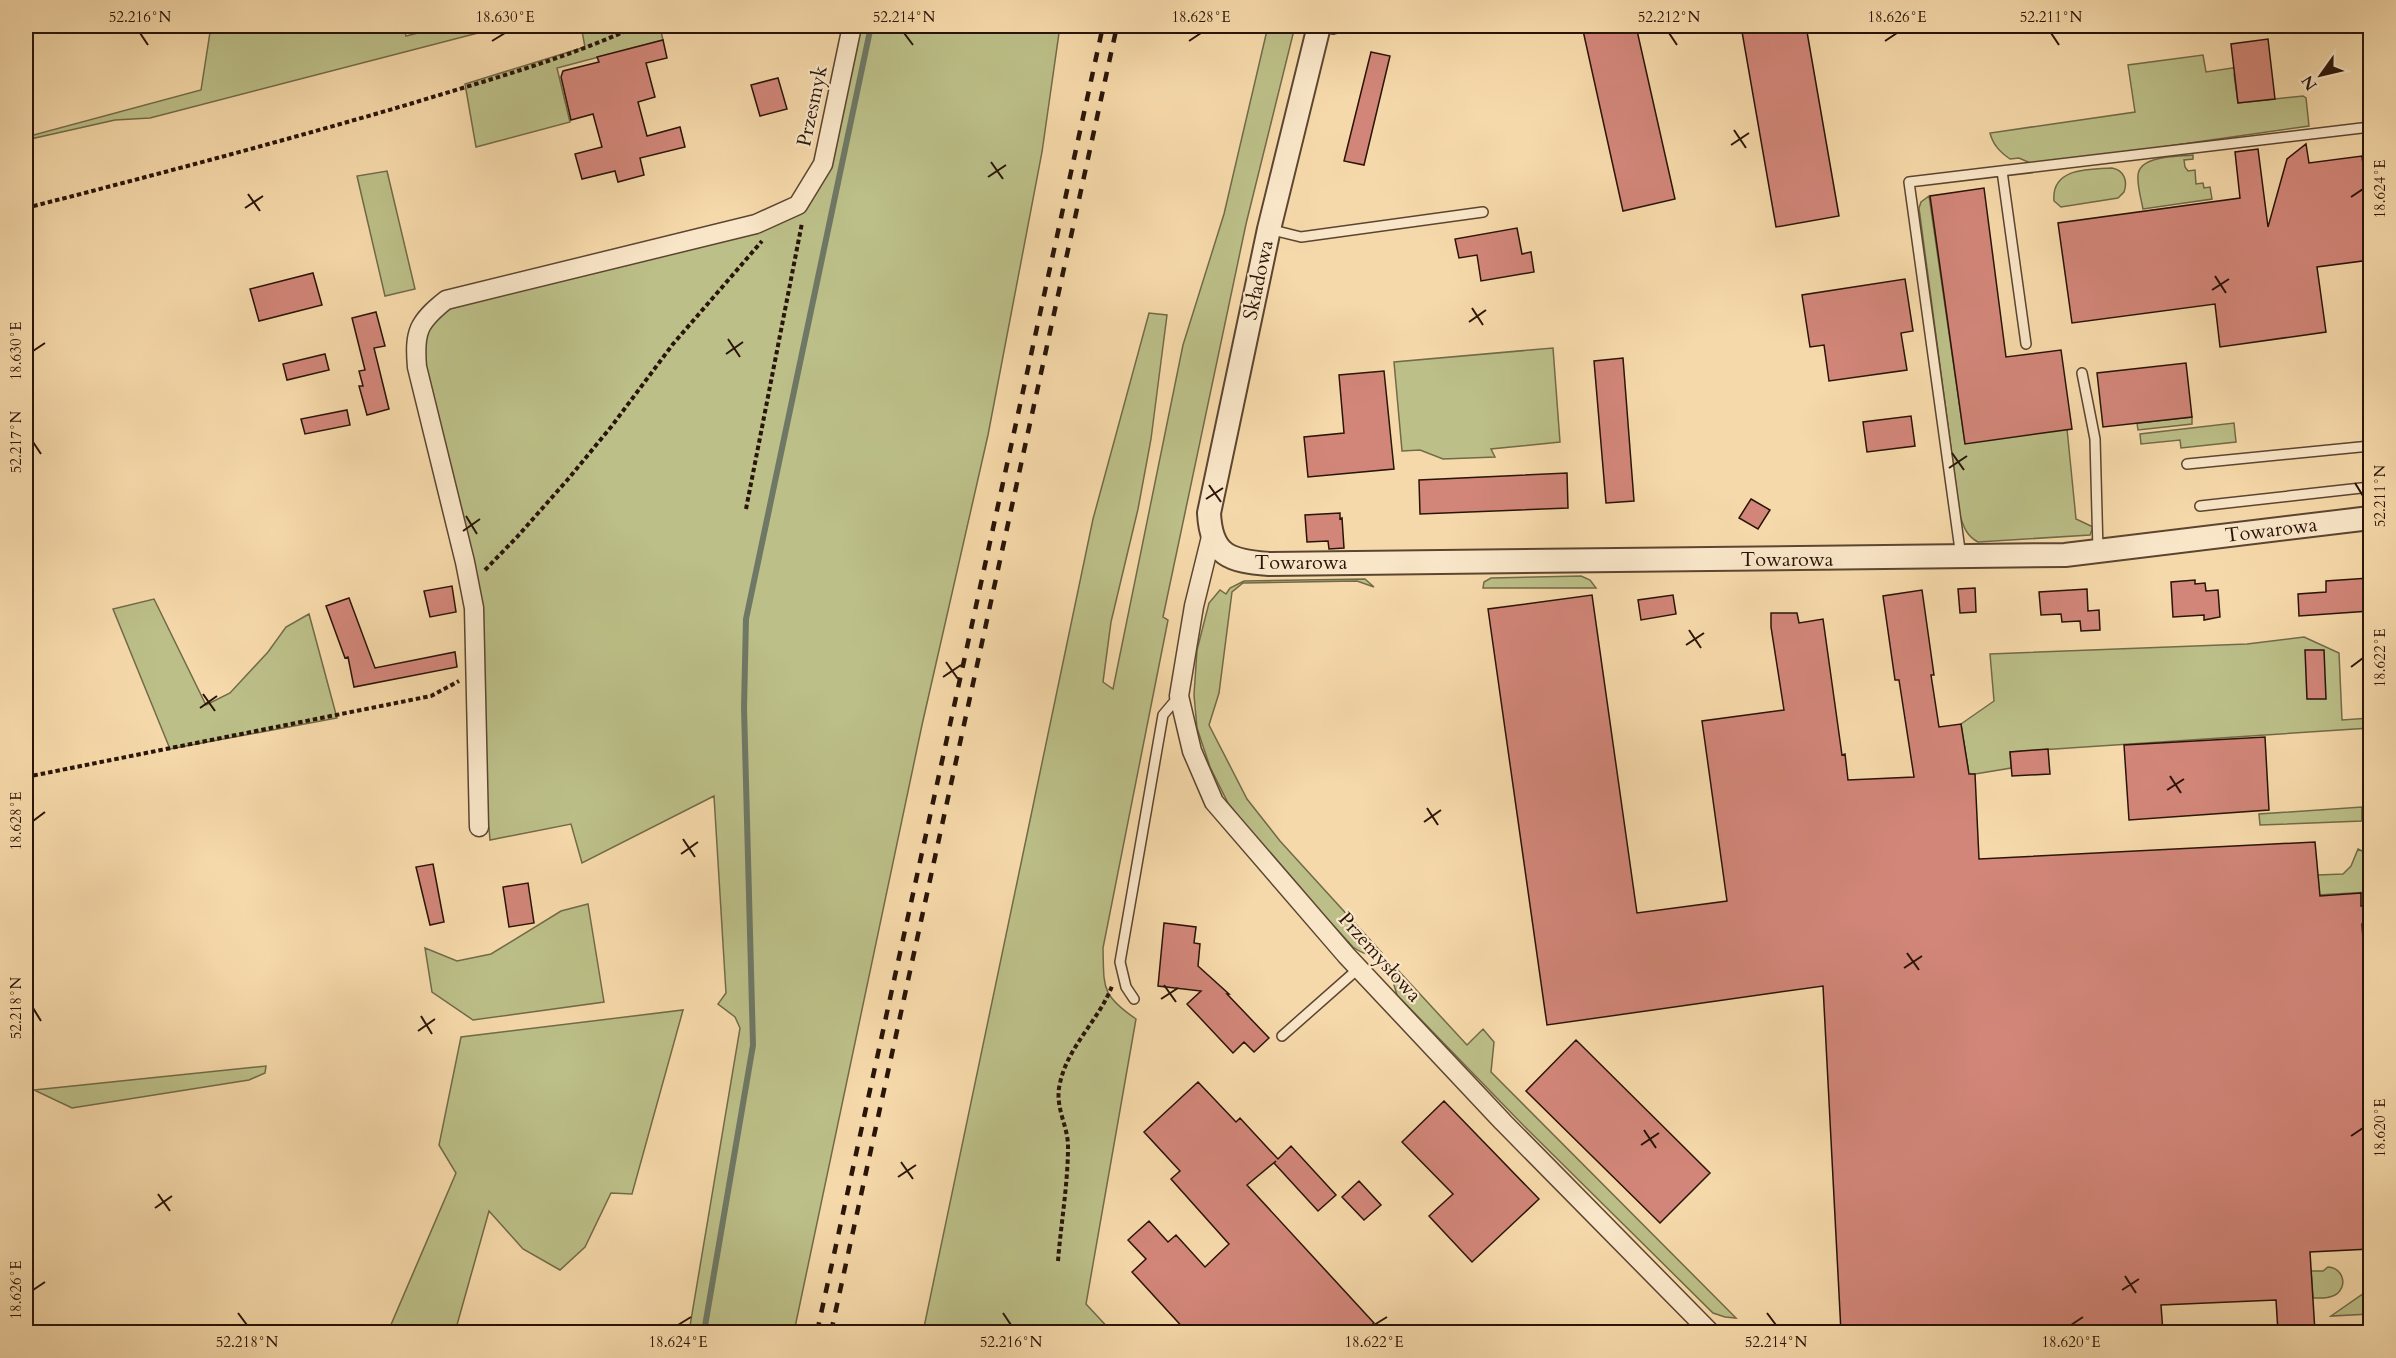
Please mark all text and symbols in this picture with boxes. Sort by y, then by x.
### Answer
text: 52.216°N [109,7,172,27]
text: 18.630°E [475,7,535,27]
text: 52.214°N [873,7,936,27]
text: 18.628°E [1171,7,1231,27]
text: 52.212°N [1638,7,1701,27]
text: 18.626°E [1867,7,1927,27]
text: 52.211°N [2020,7,2083,27]
north arrow [2291,45,2351,105]
street label: Przesmyk [790,63,834,149]
text: N [2296,71,2322,95]
text: 18.624°E [2370,159,2390,219]
street label: Składowa [1236,237,1280,322]
text: 18.630°E [6,321,26,381]
text: 52.217°N [6,410,26,473]
text: 52.211°N [2370,464,2390,527]
street label: Towarowa [2223,511,2319,549]
street label: Towarowa [1741,546,1834,573]
street label: Towarowa [1255,549,1348,576]
text: 18.622°E [2370,628,2390,688]
text: 18.628°E [6,791,26,851]
street label: Przemysłowa [1332,906,1428,1008]
text: 52.218°N [6,976,26,1039]
text: 18.620°E [2370,1098,2390,1158]
text: 18.626°E [6,1260,26,1320]
text: 52.218°N [216,1332,279,1352]
text: 18.624°E [648,1332,708,1352]
text: 52.216°N [980,1332,1043,1352]
text: 18.622°E [1344,1332,1404,1352]
text: 52.214°N [1745,1332,1808,1352]
text: 18.620°E [2041,1332,2101,1352]

